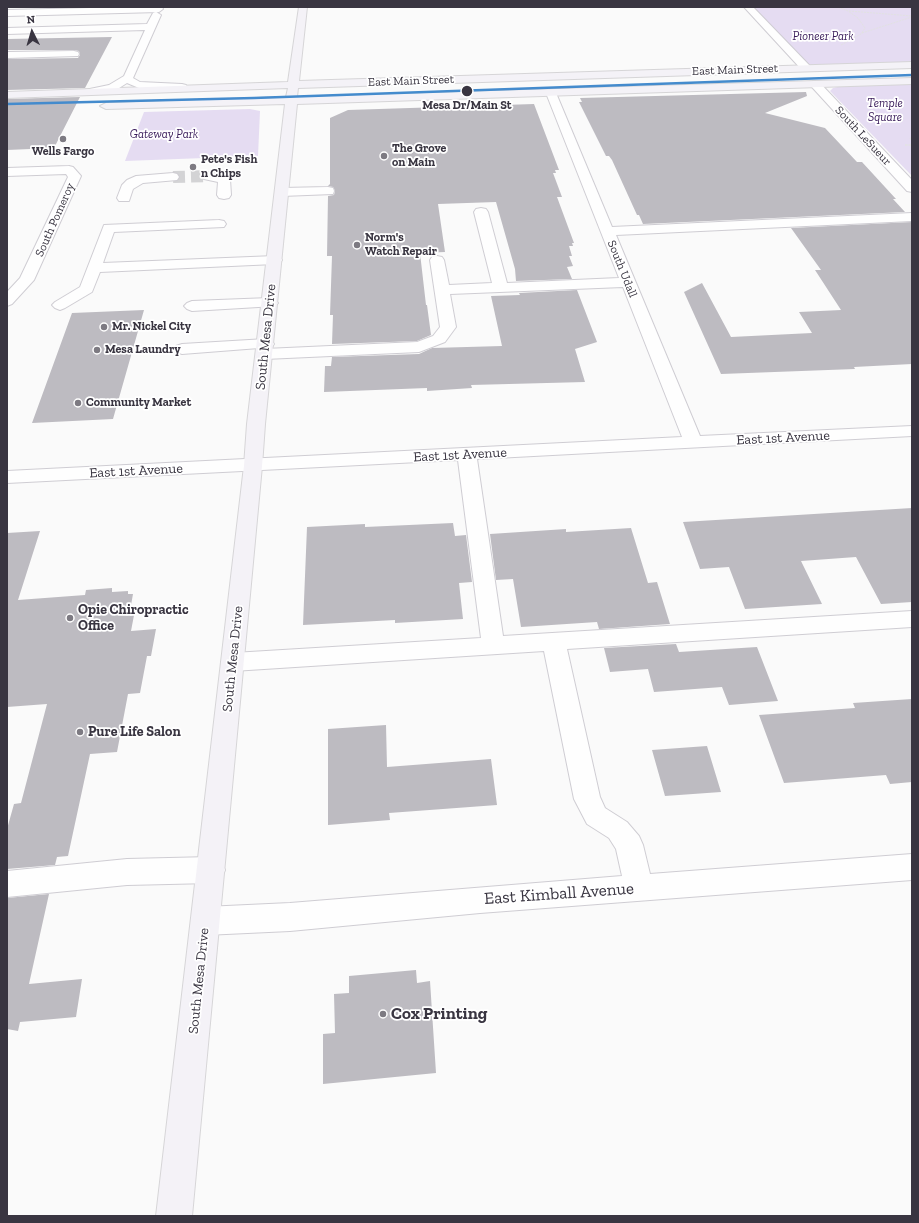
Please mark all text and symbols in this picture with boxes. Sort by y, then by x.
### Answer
north arrow [12,12,52,52]
text: N [26,13,36,26]
park label: Pioneer Park [792,30,854,44]
street label: East Main Street [692,61,778,79]
street label: East Main Street [368,72,454,90]
marker: Mesa Dr/Main St [460,84,474,98]
park label: Temple Square [867,97,903,125]
place label: Mesa Dr/Main St [422,99,512,113]
street label: South LeSueur [832,103,894,169]
park label: Gateway Park [130,128,198,142]
marker: Wells Fargo [58,134,68,144]
place label: The Grove on Main [392,142,446,170]
place label: Wells Fargo [32,145,94,159]
marker: The Grove on Main [379,151,389,161]
place label: Pete's Fish n Chips [201,153,257,181]
marker: Pete's Fish n Chips [188,162,198,172]
street label: South Pomeroy [32,181,78,259]
place label: Norm's Watch Repair [365,231,437,259]
street label: South Udall [604,238,640,300]
marker: Norm's Watch Repair [352,240,362,250]
street label: South Mesa Drive [252,283,280,391]
place label: Mr. Nickel City [112,320,191,334]
marker: Mr. Nickel City [99,322,109,332]
place label: Mesa Laundry [105,343,181,357]
marker: Mesa Laundry [92,345,102,355]
place label: Community Market [86,396,191,410]
marker: Community Market [73,398,83,408]
street label: East 1st Avenue [736,427,830,449]
street label: East 1st Avenue [413,444,507,466]
street label: East 1st Avenue [89,460,183,482]
place label: Opie Chiropractic Office [78,602,189,634]
street label: South Mesa Drive [219,605,247,713]
marker: Opie Chiropractic Office [65,613,75,623]
place label: Pure Life Salon [88,724,181,740]
marker: Pure Life Salon [75,727,85,737]
street label: East Kimball Avenue [483,879,635,909]
street label: South Mesa Drive [185,927,213,1035]
place label: Cox Printing [391,1004,487,1024]
marker: Cox Printing [378,1009,388,1019]

